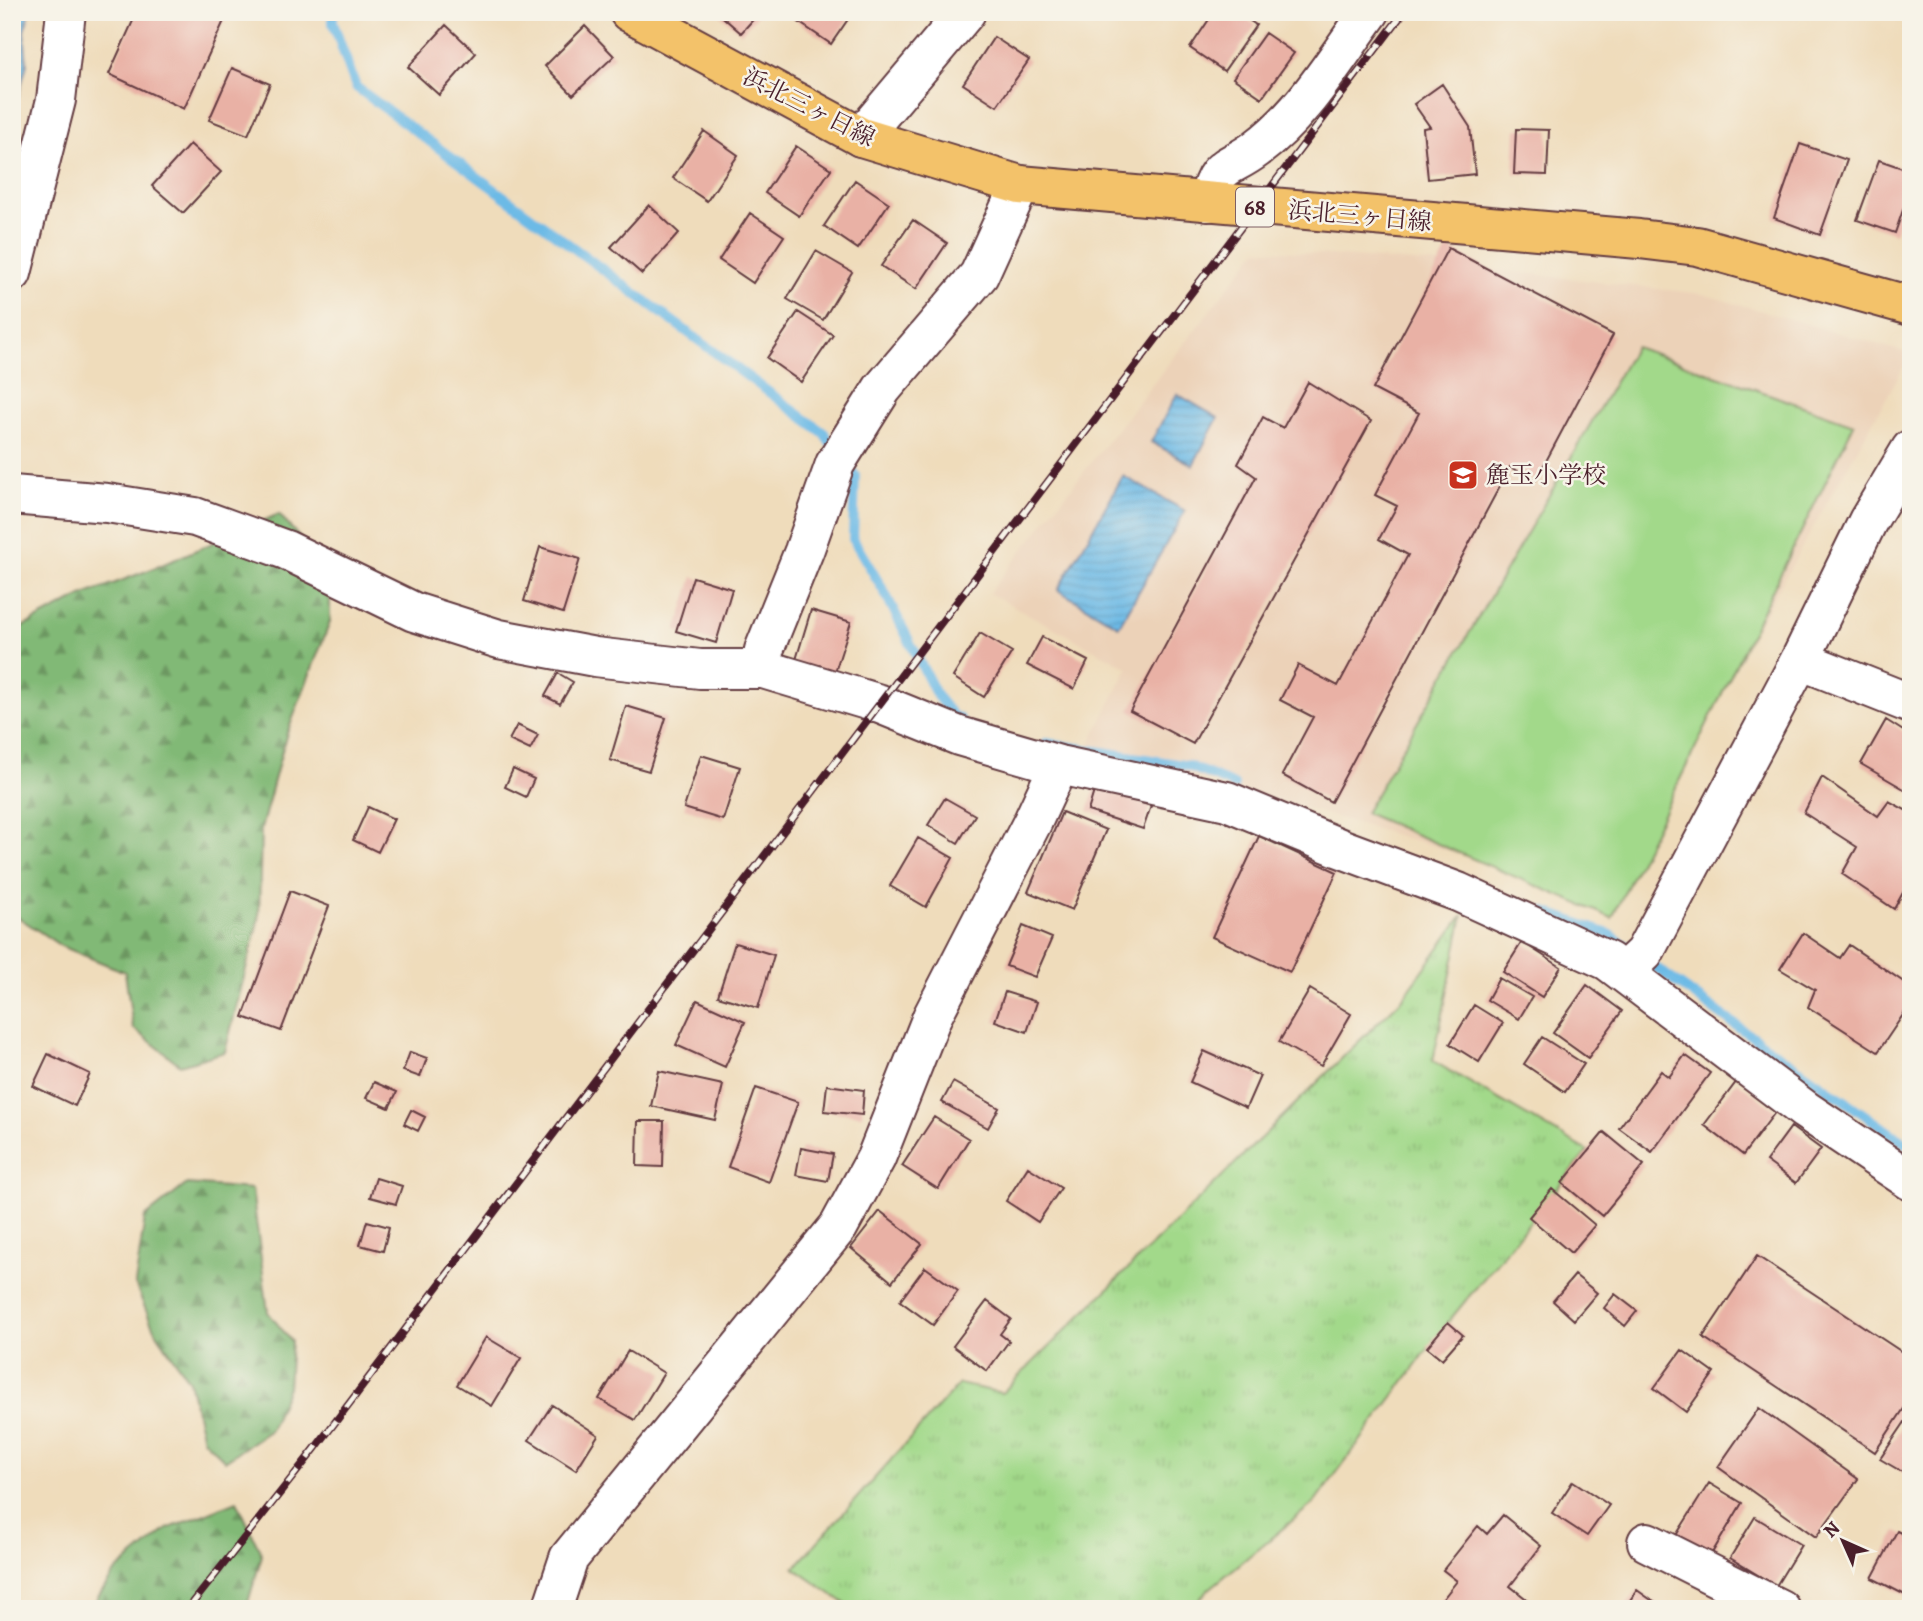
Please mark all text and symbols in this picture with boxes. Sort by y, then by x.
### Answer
street label: 浜北三ヶ日線 [738,60,880,154]
road number: 68 [1236,188,1274,227]
street label: 浜北三ヶ日線 [1287,194,1433,238]
school or university icon: 麁玉小学校 [1446,458,1480,492]
place label: 麁玉小学校 [1486,459,1606,491]
north arrow [1808,1506,1878,1576]
text: N [1818,1515,1846,1544]

